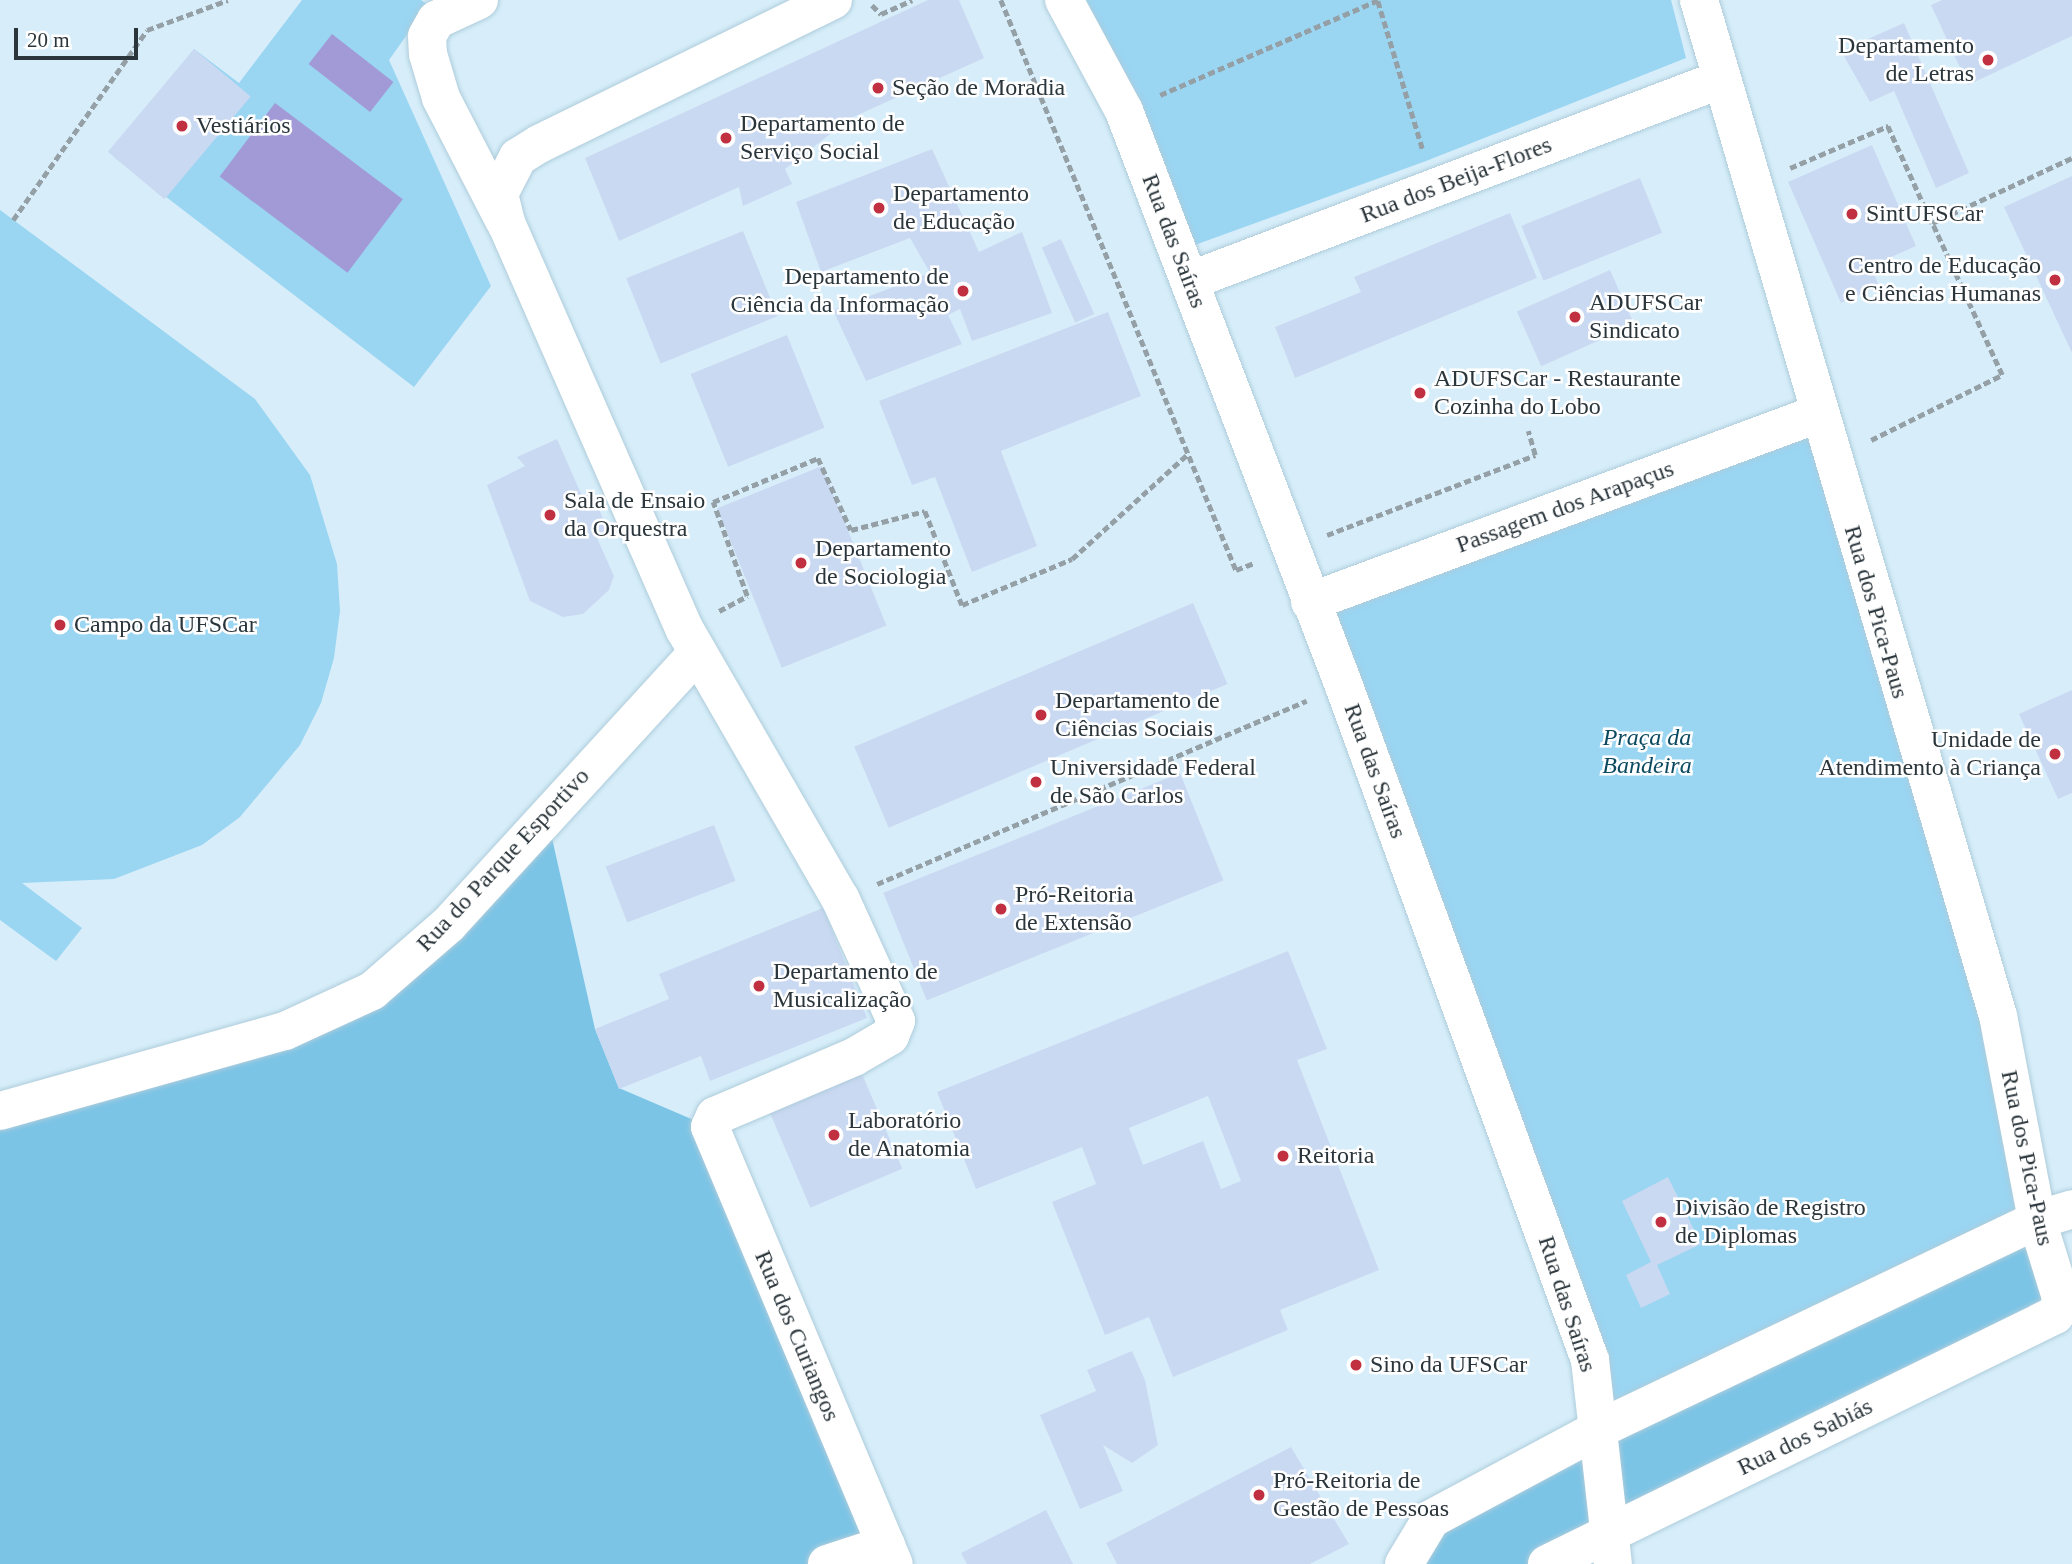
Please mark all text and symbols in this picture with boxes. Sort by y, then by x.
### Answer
scale bar [18,14,142,58]
text: 20 m [27,28,70,52]
place label: Departamento de Letras [1838,32,1974,88]
marker: Departamento de Letras [1980,52,1996,68]
place label: Seção de Moradia [892,74,1065,102]
marker: Seção de Moradia [870,80,886,96]
place label: Departamento de Serviço Social [740,110,905,166]
place label: Vestiários [196,112,291,140]
marker: Vestiários [174,118,190,134]
marker: Departamento de Serviço Social [718,130,734,146]
street label: Rua dos Beija-Flores [1356,130,1556,230]
street label: Rua das Saíras [1135,170,1213,312]
place label: Departamento de Educação [893,180,1029,236]
marker: Departamento de Educação [871,200,887,216]
place label: SintUFSCar [1866,200,1983,228]
marker: SintUFSCar [1844,206,1860,222]
place label: Centro de Educação e Ciências Humanas [1845,252,2041,308]
place label: Departamento de Ciência da Informação [730,263,949,319]
marker: Centro de Educação e Ciências Humanas [2047,272,2063,288]
marker: Departamento de Ciência da Informação [955,283,971,299]
place label: ADUFSCar Sindicato [1589,289,1702,345]
marker: ADUFSCar Sindicato [1567,309,1583,325]
place label: ADUFSCar - Restaurante Cozinha do Lobo [1434,365,1681,421]
marker: ADUFSCar - Restaurante Cozinha do Lobo [1412,385,1428,401]
street label: Passagem dos Arapaçus [1452,454,1678,560]
place label: Sala de Ensaio da Orquestra [564,487,705,543]
marker: Sala de Ensaio da Orquestra [542,507,558,523]
street label: Rua dos Pica-Paus [1838,522,1914,702]
place label: Departamento de Sociologia [815,535,951,591]
marker: Departamento de Sociologia [793,555,809,571]
place label: Campo da UFSCar [74,611,257,639]
marker: Campo da UFSCar [52,617,68,633]
place label: Departamento de Ciências Sociais [1055,687,1220,743]
street label: Rua das Saíras [1337,700,1413,842]
marker: Departamento de Ciências Sociais [1033,707,1049,723]
park label: Praça da Bandeira [1602,724,1692,780]
place label: Unidade de Atendimento à Criança [1818,726,2041,782]
marker: Unidade de Atendimento à Criança [2047,746,2063,762]
place label: Universidade Federal de São Carlos [1050,754,1256,810]
street label: Rua do Parque Esportivo [410,762,596,958]
marker: Universidade Federal de São Carlos [1028,774,1044,790]
place label: Pró-Reitoria de Extensão [1015,881,1134,937]
marker: Pró-Reitoria de Extensão [993,901,1009,917]
place label: Departamento de Musicalização [773,958,938,1014]
marker: Departamento de Musicalização [751,978,767,994]
street label: Rua dos Pica-Paus [1994,1068,2060,1248]
place label: Laboratório de Anatomia [848,1107,971,1163]
marker: Laboratório de Anatomia [826,1127,842,1143]
place label: Reitoria [1297,1142,1374,1170]
marker: Reitoria [1275,1148,1291,1164]
place label: Divisão de Registro de Diplomas [1675,1194,1866,1250]
marker: Divisão de Registro de Diplomas [1653,1214,1669,1230]
street label: Rua das Saíras [1531,1232,1603,1376]
street label: Rua dos Curiangos [748,1246,846,1426]
place label: Sino da UFSCar [1370,1351,1527,1379]
marker: Sino da UFSCar [1348,1357,1364,1373]
street label: Rua dos Sabiás [1733,1392,1877,1482]
place label: Pró-Reitoria de Gestão de Pessoas [1273,1467,1449,1523]
marker: Pró-Reitoria de Gestão de Pessoas [1251,1487,1267,1503]

